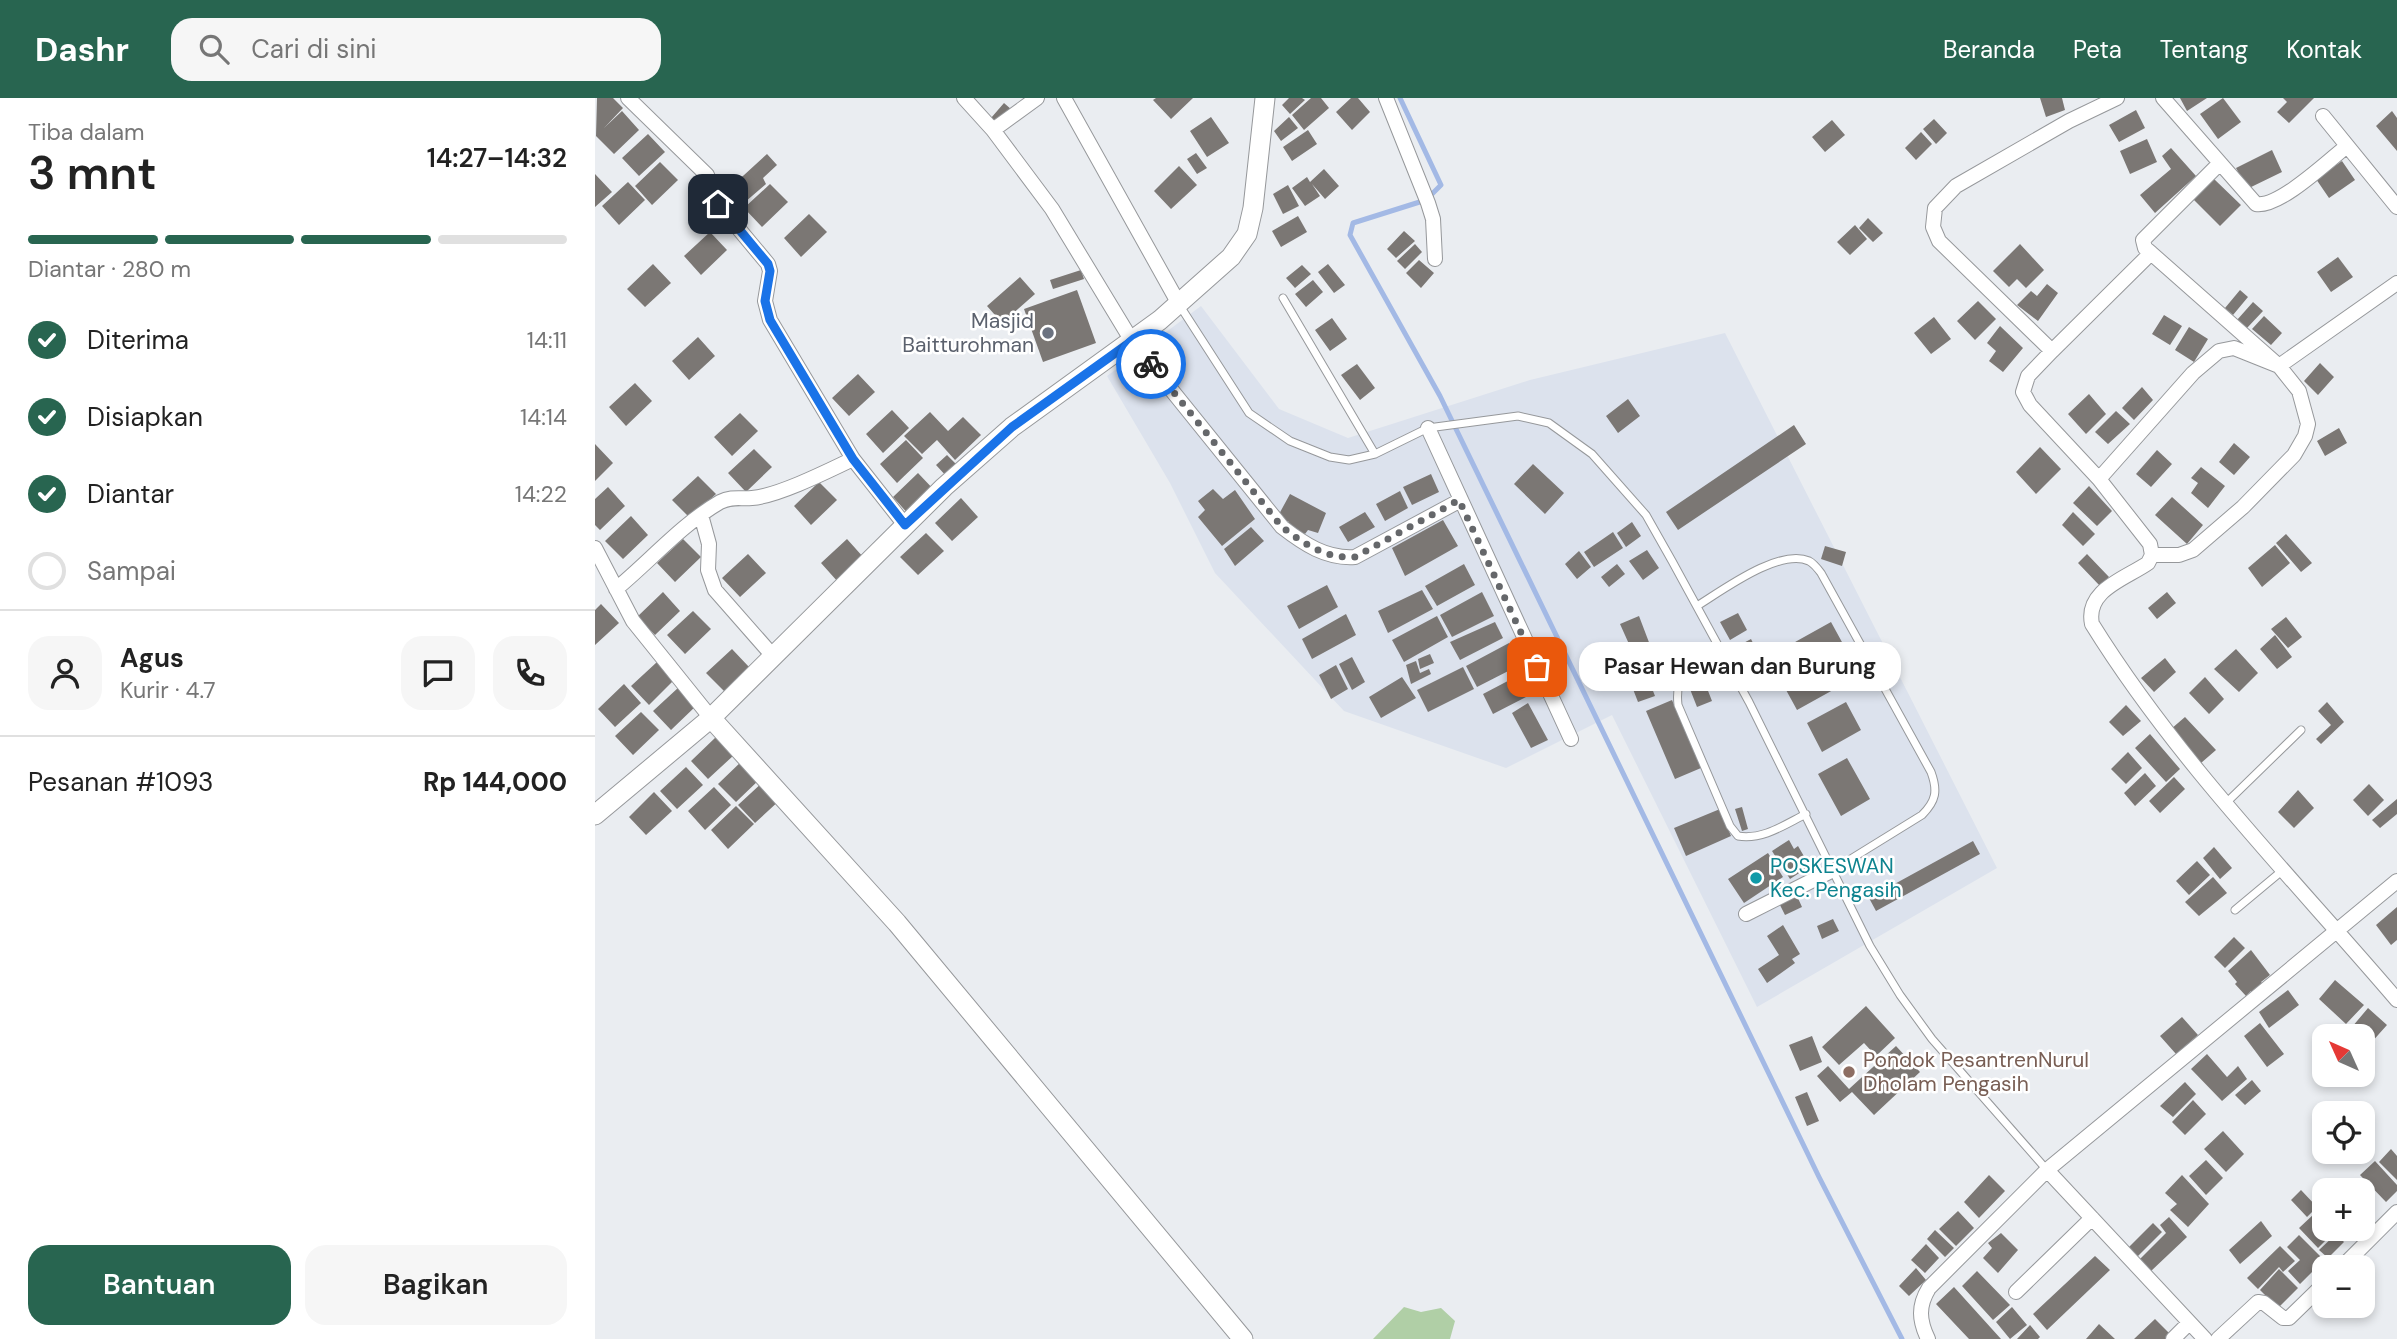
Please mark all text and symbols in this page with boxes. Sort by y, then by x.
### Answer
search box [171,18,661,81]
text: Dashr [35,28,129,71]
icon: search [195,30,233,68]
text: Cari di sini [251,32,377,66]
text: Beranda [1943,34,2035,65]
text: Peta [2073,34,2122,65]
text: Tentang [2160,34,2248,65]
text: Kontak [2286,34,2362,65]
text: Tiba dalam [28,117,145,147]
text: 14:27–14:32 [427,141,567,175]
text: 3 mnt [28,143,157,203]
pin [688,174,748,234]
icon: home [699,185,737,223]
text: Diantar · 280 m [28,254,191,284]
place label: Masjid Baitturohman [902,307,1034,359]
icon: check [28,321,66,359]
text: Diterima [87,323,189,357]
text: 14:11 [527,325,567,355]
marker: Masjid Baitturohman [1040,325,1056,341]
courier [1116,329,1186,399]
icon: bike [1132,345,1170,383]
icon: check [28,398,66,436]
text: Disiapkan [87,400,203,434]
text: 14:14 [520,402,567,432]
icon: check [28,475,66,513]
text: Diantar [87,477,174,511]
text: 14:22 [515,479,567,509]
text: Sampai [87,554,176,588]
button: person [28,636,102,710]
button: chat [401,636,475,710]
button: phone [493,636,567,710]
pin [1507,637,1567,697]
text: Agus [120,641,184,675]
callout: Pasar Hewan dan Burung [1579,642,1901,692]
icon: bag [1518,648,1556,686]
text: Pasar Hewan dan Burung [1604,651,1876,681]
text: Kurir · 4.7 [120,675,216,705]
text: Pesanan #1093 [28,765,213,799]
text: Rp 144,000 [423,765,567,799]
place label: POSKESWAN Kec. Pengasih [1770,852,1902,904]
marker: POSKESWAN Kec. Pengasih [1748,870,1764,886]
north arrow [2312,1024,2375,1087]
map controls [2312,1024,2375,1318]
place label: Pondok PesantrenNurul Dholam Pengasih [1863,1046,2089,1098]
marker: Pondok PesantrenNurul Dholam Pengasih [1841,1064,1857,1080]
button: locate [2312,1101,2375,1164]
button: + [2312,1178,2375,1241]
button: Bantuan [28,1245,291,1325]
button: Bagikan [305,1245,567,1325]
button: − [2312,1255,2375,1318]

